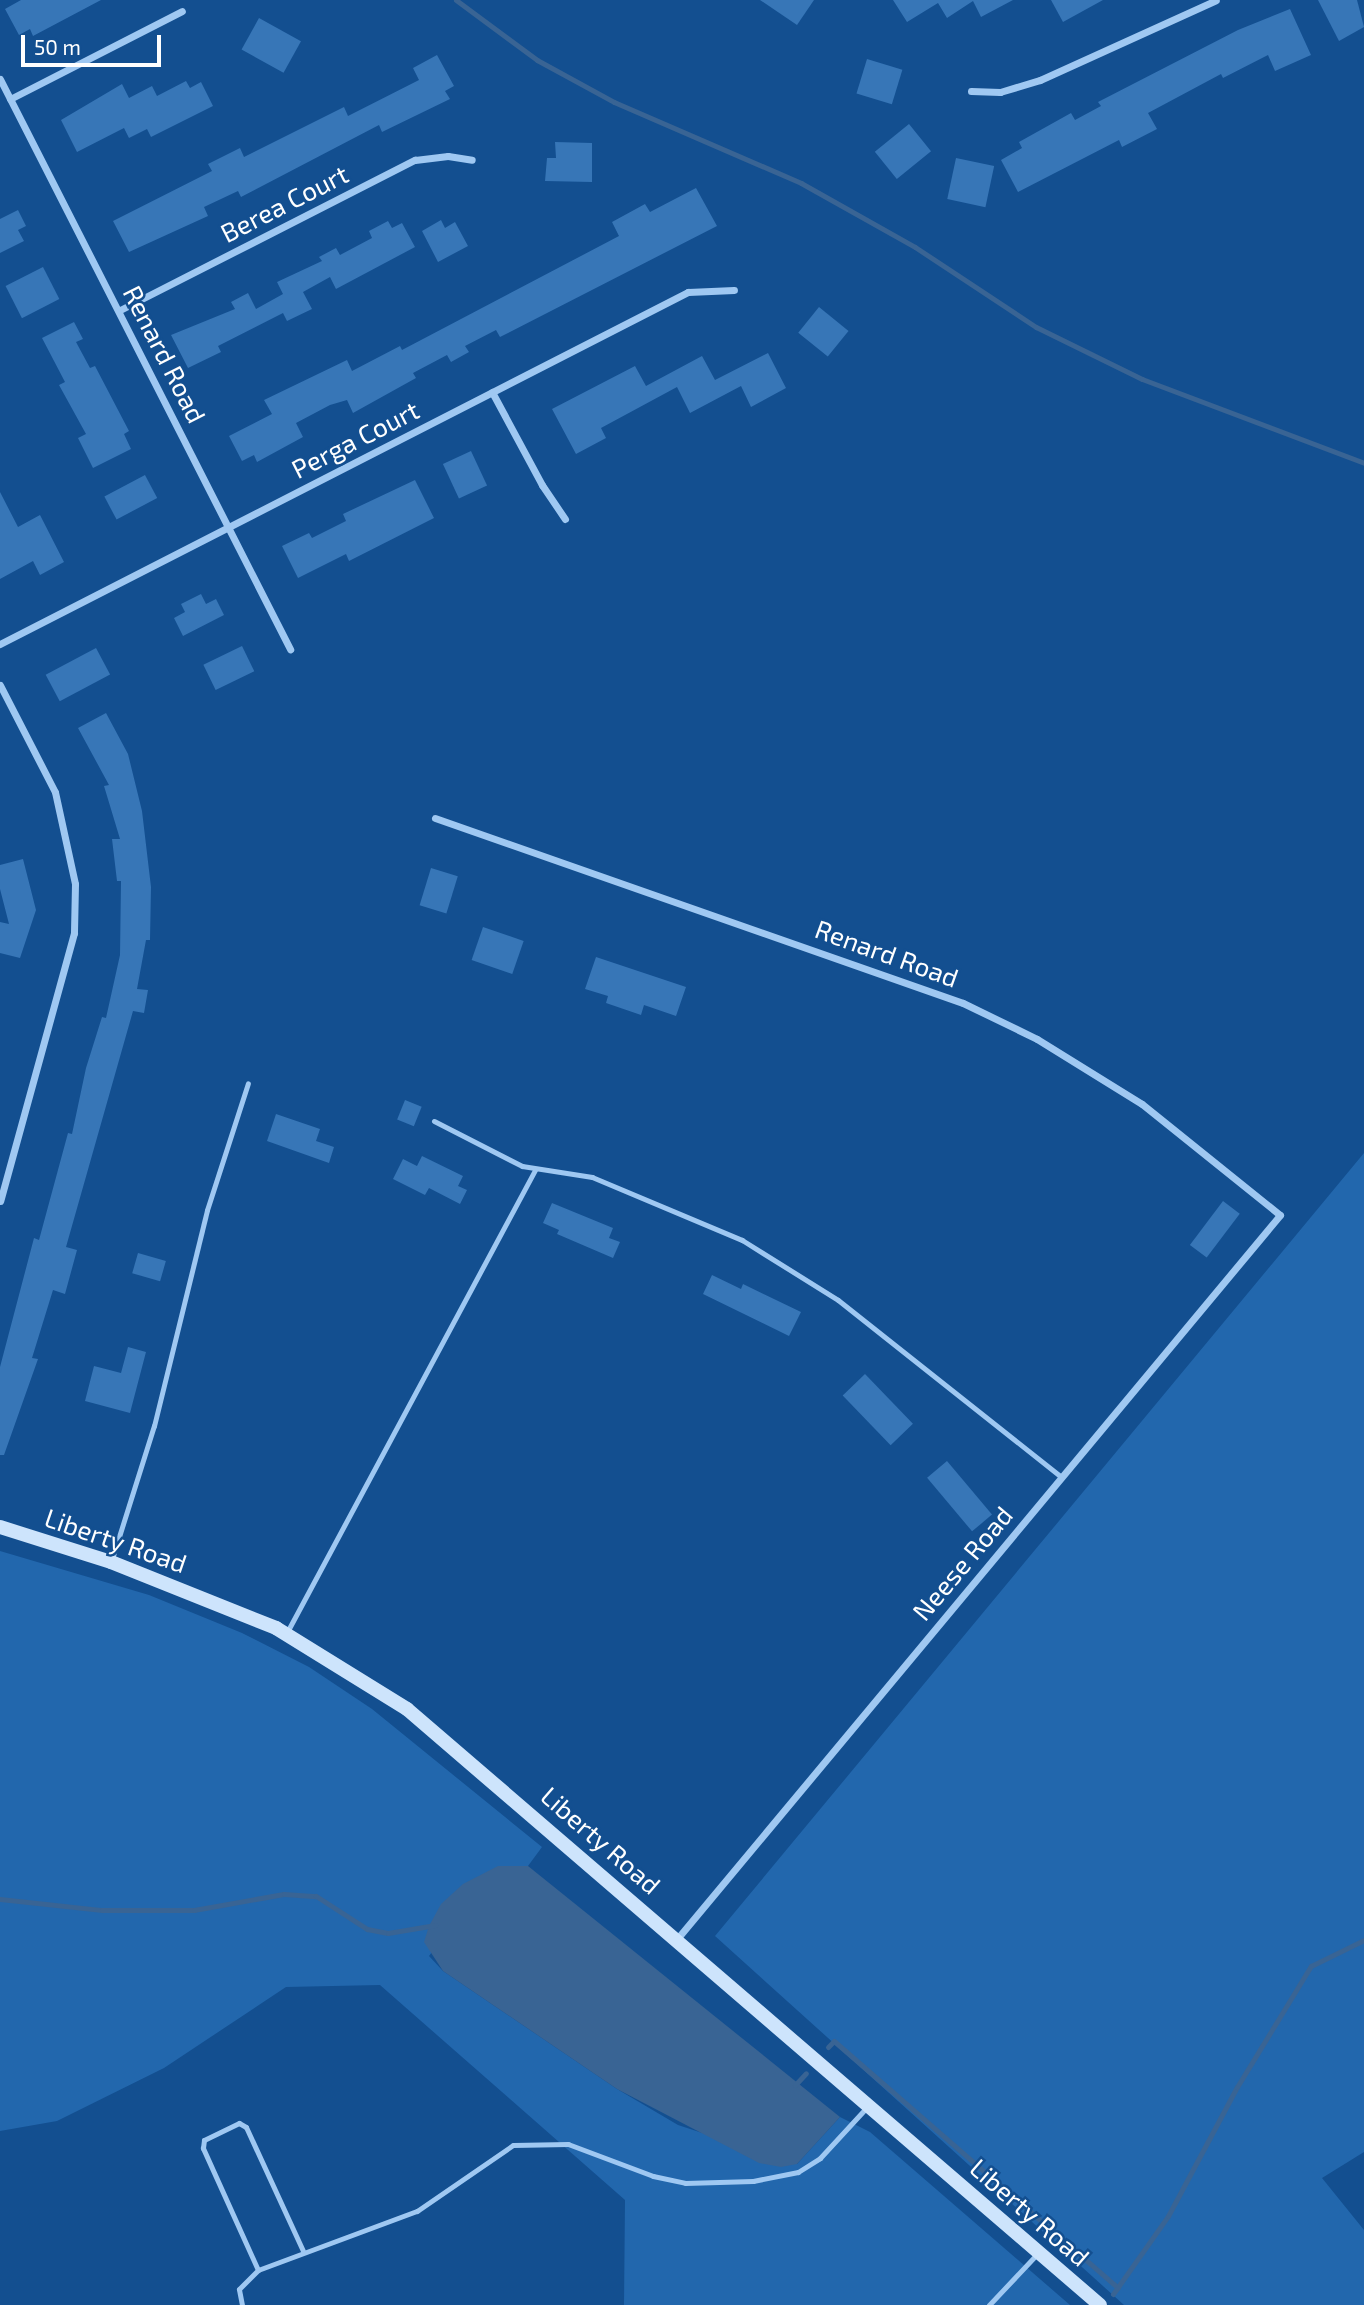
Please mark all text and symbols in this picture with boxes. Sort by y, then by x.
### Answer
scale bar [24,21,164,65]
text: 50 m [34,34,81,59]
street label: Berea Court [215,158,353,248]
street label: Renard Road [117,280,213,428]
street label: Perga Court [286,394,424,484]
street label: Renard Road [811,913,963,993]
street label: Neese Road [905,1500,1019,1626]
street label: Liberty Road [41,1501,191,1579]
street label: Liberty Road [535,1780,667,1900]
street label: Liberty Road [964,2152,1096,2272]

